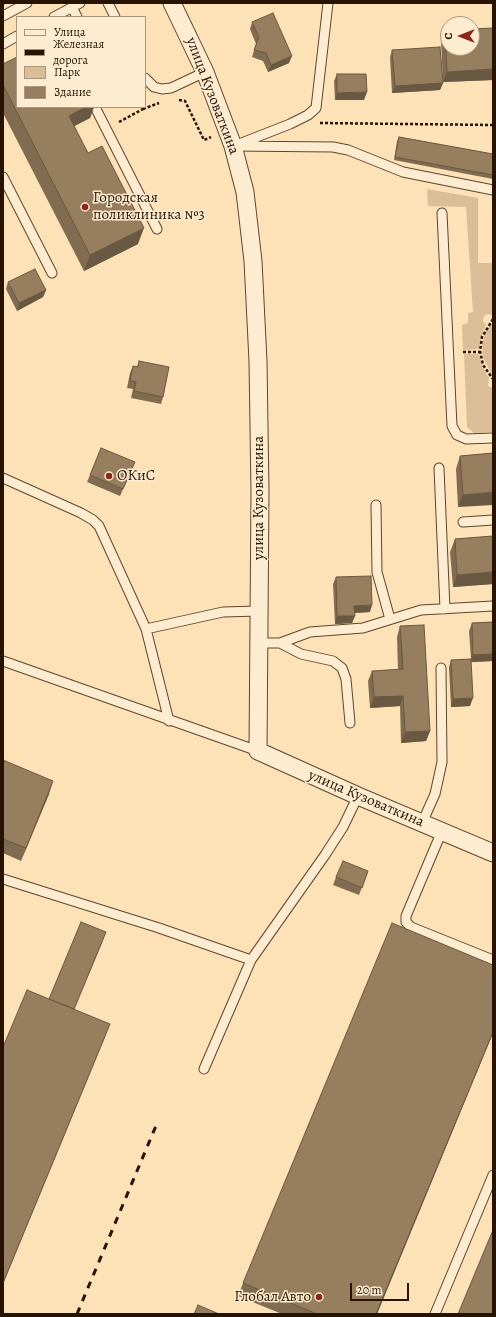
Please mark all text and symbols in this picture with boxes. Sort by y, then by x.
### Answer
legend [16,16,146,108]
north arrow [440,16,480,56]
text: Улица [54,24,85,40]
text: С [441,33,456,39]
street label: улица Кузоваткина [181,35,243,157]
text: Железная дорога [53,36,104,68]
text: Парк [54,64,80,80]
text: Здание [54,84,91,100]
place label: Городская поликлиника №3 [93,189,205,224]
marker: Городская поликлиника №3 [80,202,90,212]
street label: улица Кузоваткина [250,436,268,560]
place label: ОКиС [117,467,155,485]
marker: ОКиС [104,471,114,481]
street label: улица Кузоваткина [305,766,427,832]
scale bar [352,1275,411,1301]
text: 20 m [357,1282,381,1298]
place label: Глобал Авто [234,1288,311,1306]
marker: Глобал Авто [314,1292,324,1302]

